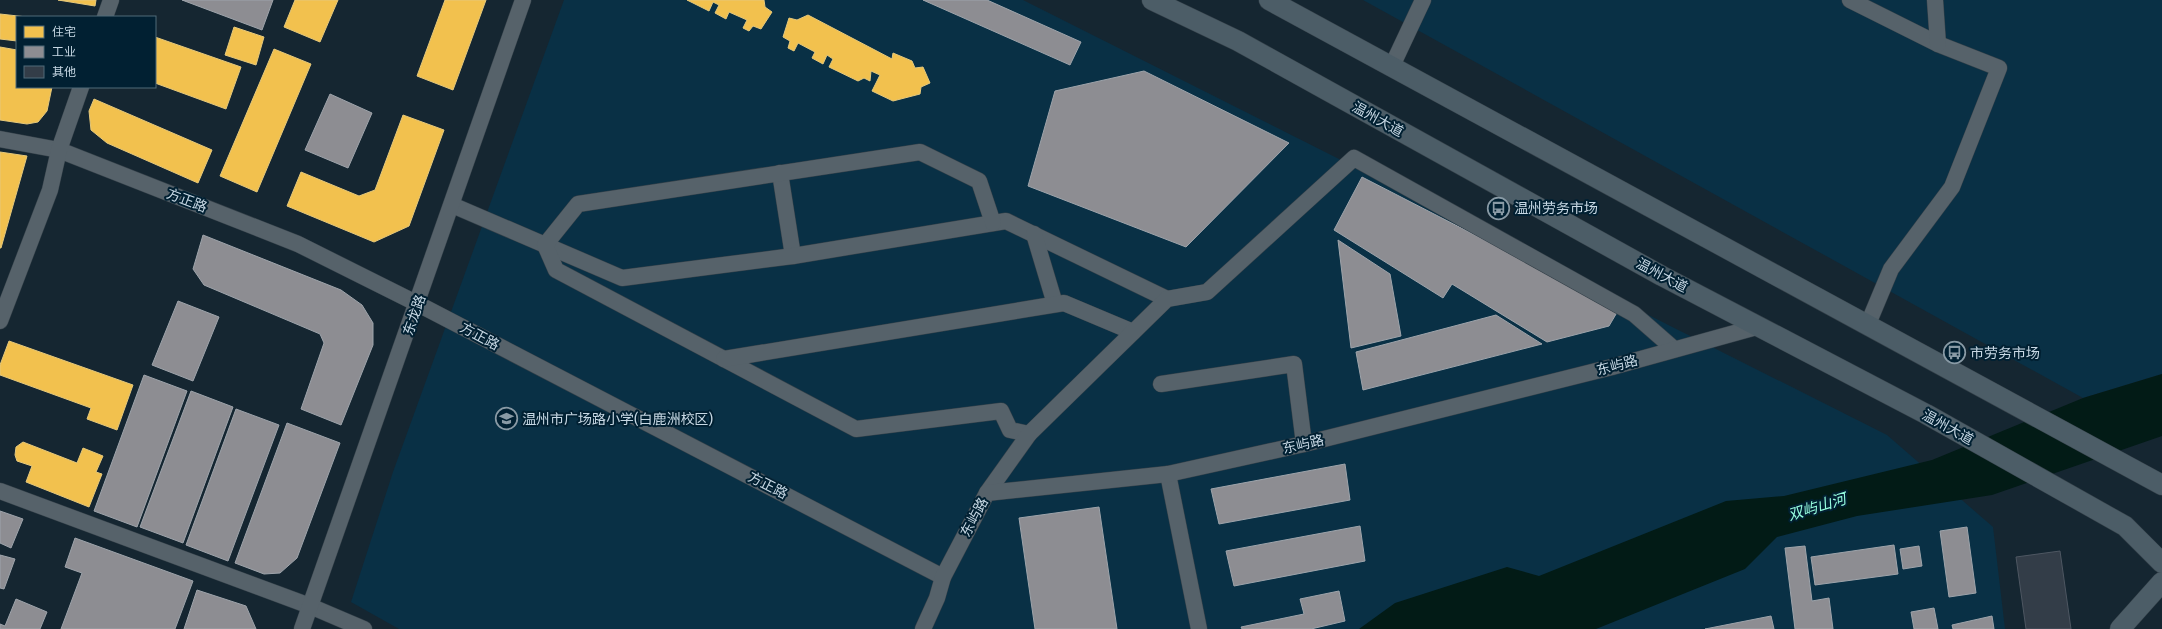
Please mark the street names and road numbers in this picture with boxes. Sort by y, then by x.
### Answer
street label: 温州大道 [1349,98,1406,140]
street label: 方正路 [164,185,209,216]
street label: 温州大道 [1633,255,1690,296]
street label: 东龙路 [400,293,429,338]
street label: 方正路 [457,319,502,354]
street label: 东屿路 [1595,352,1640,379]
street label: 温州大道 [1919,406,1976,448]
street label: 东屿路 [1281,431,1325,457]
street label: 方正路 [745,468,790,503]
street label: 东屿路 [957,495,992,540]

